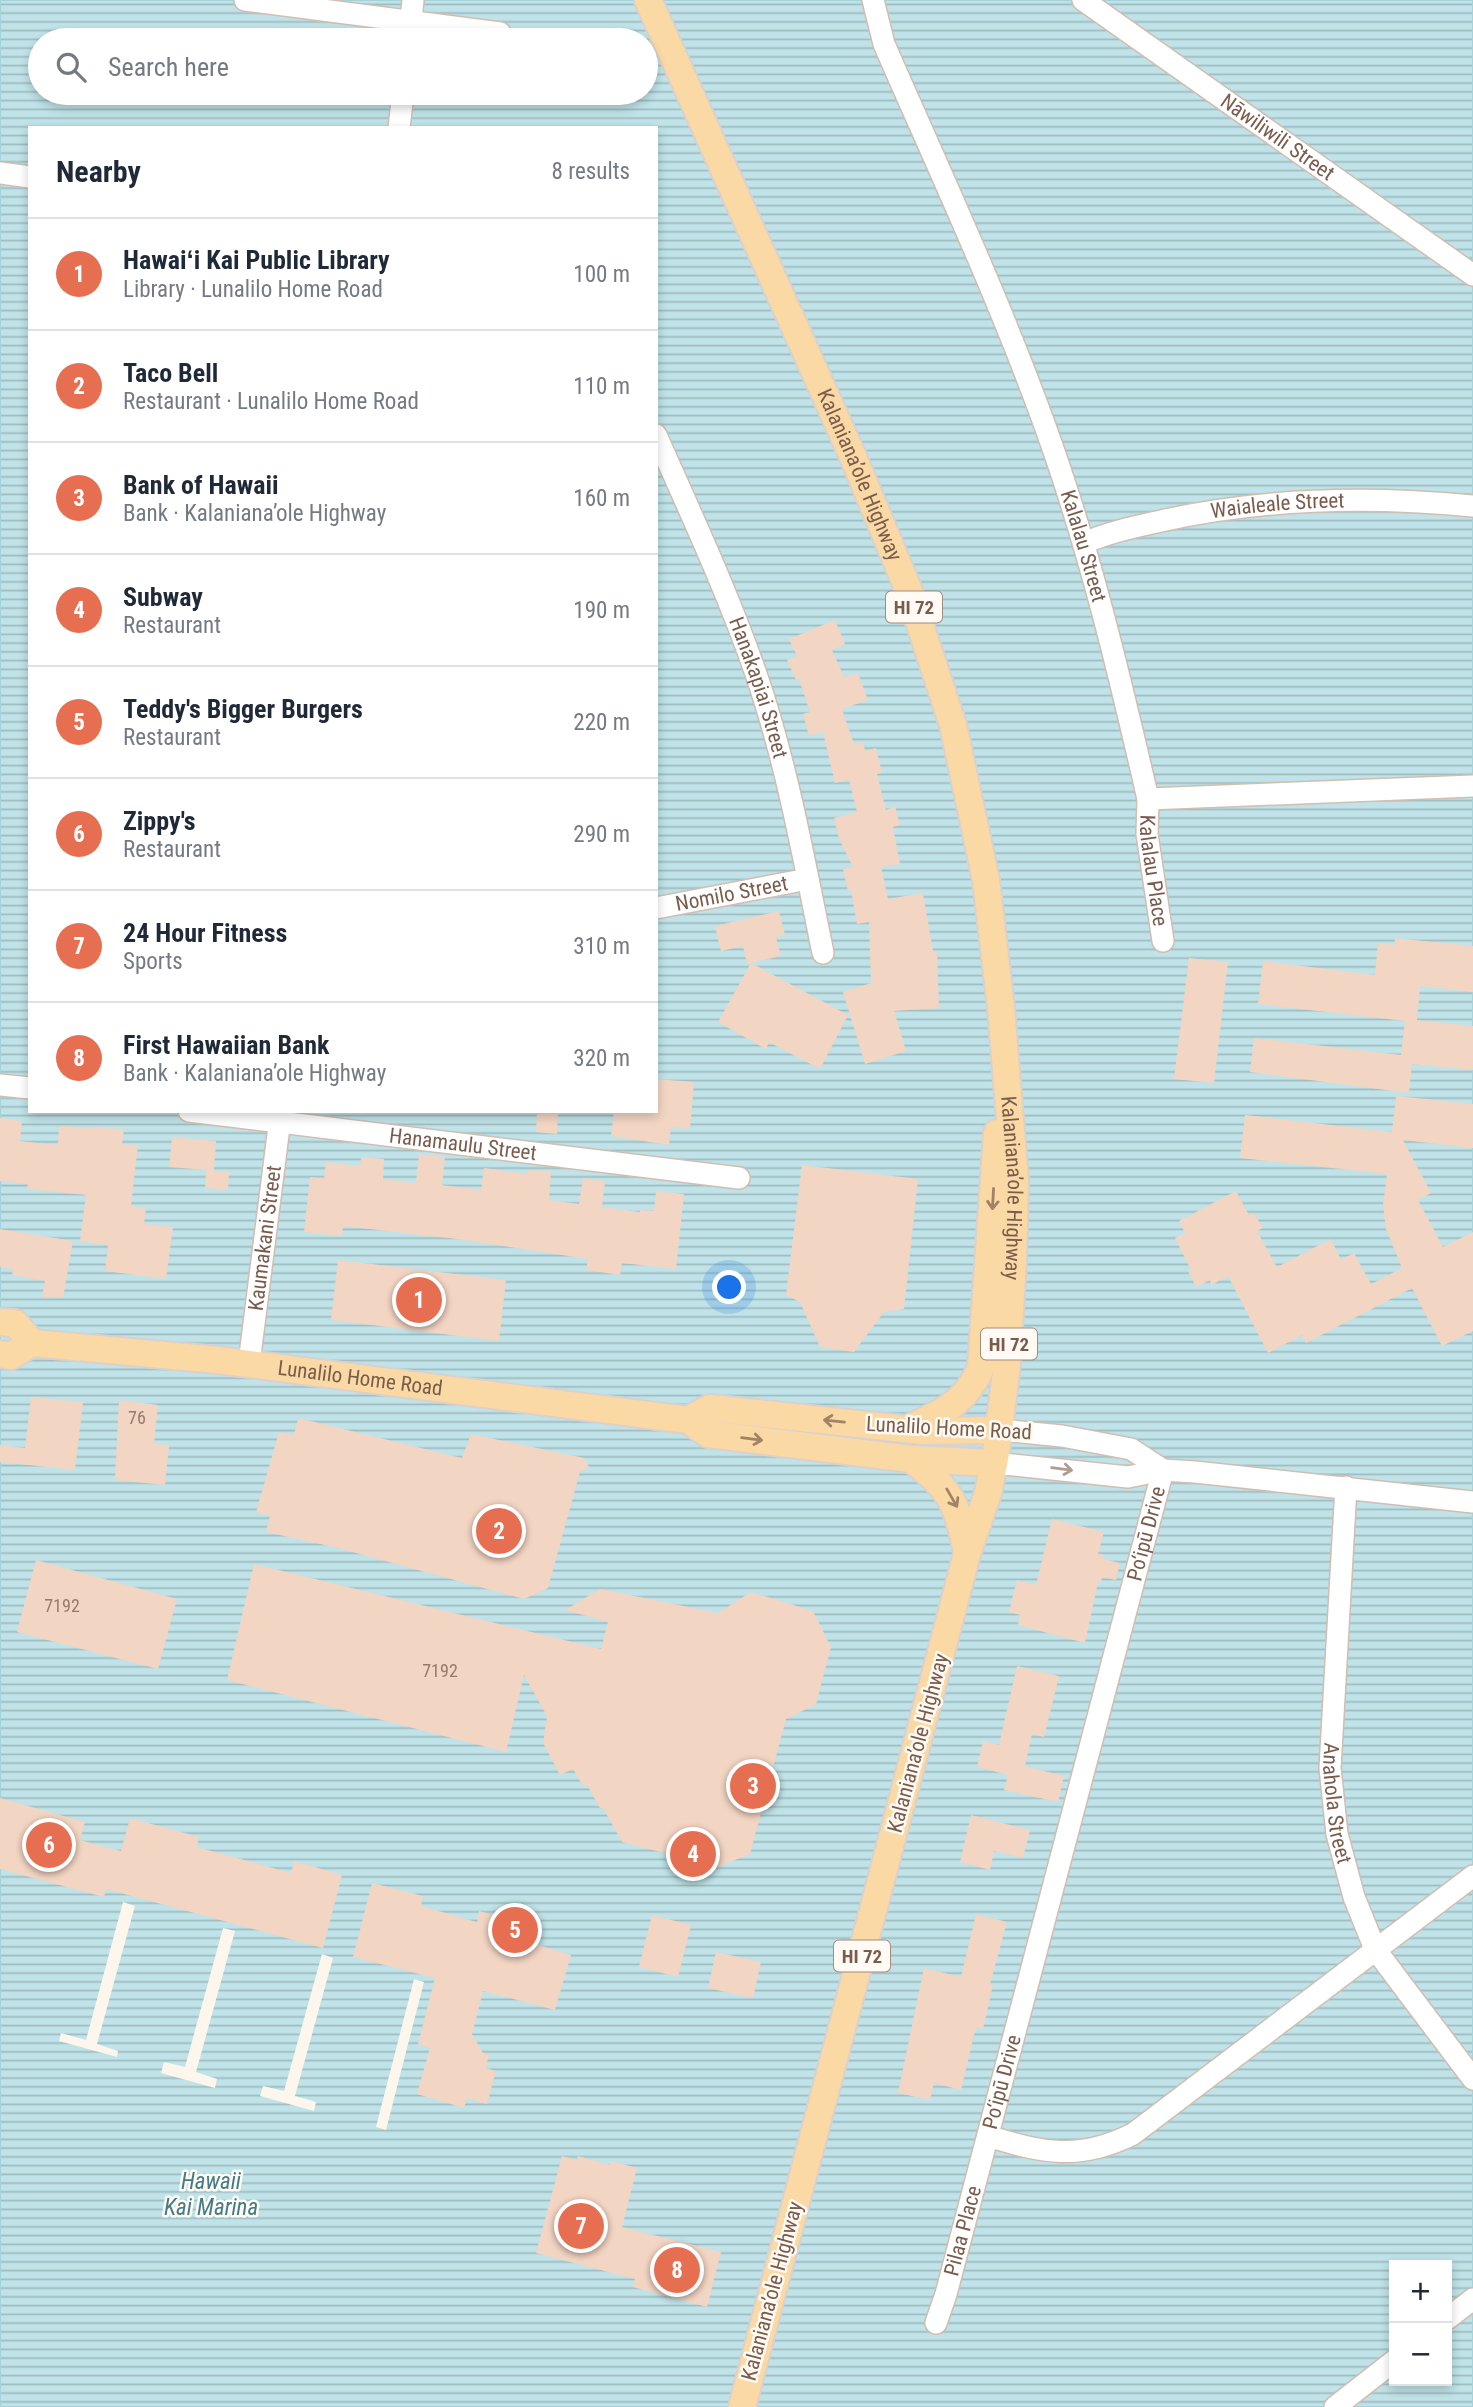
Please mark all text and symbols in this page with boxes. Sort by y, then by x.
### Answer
search box [28,28,658,105]
icon: search [52,48,90,86]
text: Search here [108,52,229,82]
street label: Nāwiliwili Street [1216,89,1339,185]
text: Nearby [56,154,141,189]
text: 8 results [552,158,630,185]
text: Hawaiʻi Kai Public Library [123,245,390,275]
text: 1 [73,261,85,288]
text: 100 m [573,261,630,288]
text: Library · Lunalilo Home Road [123,276,383,303]
text: Taco Bell [123,358,218,388]
text: 2 [73,373,85,400]
text: 110 m [573,373,630,400]
street label: Kalaniana’ole Highway [812,385,907,565]
text: Restaurant · Lunalilo Home Road [123,388,419,415]
text: Bank of Hawaii [123,470,279,500]
text: 3 [73,485,85,512]
text: 160 m [573,485,630,512]
street label: Kalalau Street [1056,487,1111,605]
street label: Waialeale Street [1209,488,1345,523]
text: Bank · Kalaniana’ole Highway [123,500,386,527]
text: Subway [123,582,203,612]
road number: HI 72 [886,592,942,622]
text: 4 [73,597,85,624]
text: 190 m [573,597,630,624]
text: Restaurant [123,612,221,639]
street label: Hanakapiai Street [724,614,793,761]
text: Teddy's Bigger Burgers [123,694,363,724]
text: 5 [73,709,85,736]
text: 220 m [573,709,630,736]
text: Restaurant [123,724,221,751]
text: Zippy's [123,806,196,836]
street label: Kalalau Place [1135,814,1173,928]
text: 6 [73,821,85,848]
text: 290 m [573,821,630,848]
text: Restaurant [123,836,221,863]
street label: Nomilo Street [674,871,790,916]
text: 24 Hour Fitness [123,918,287,948]
text: 7 [73,933,85,960]
text: 310 m [573,933,630,960]
text: Sports [123,948,183,975]
text: First Hawaiian Bank [123,1030,329,1060]
text: 8 [73,1045,85,1072]
text: 320 m [573,1045,630,1072]
text: Bank · Kalaniana’ole Highway [123,1060,386,1087]
street label: Kalaniana’ole Highway [996,1095,1027,1281]
street label: Hanamaulu Street [388,1123,538,1165]
street label: Kaumakani Street [244,1164,286,1312]
one-way arrow [987,1187,1000,1210]
your location [712,1270,746,1304]
pin: 1 [396,1274,442,1326]
road number: HI 72 [981,1328,1037,1360]
street label: Lunalilo Home Road [276,1356,444,1401]
house number: 76 [128,1407,146,1428]
street label: Lunalilo Home Road [866,1412,1032,1444]
one-way arrow [823,1414,846,1427]
one-way arrow [740,1433,763,1446]
one-way arrow [1050,1462,1072,1475]
street label: Po‘ipū Drive [1122,1484,1170,1583]
one-way arrow [945,1488,959,1508]
pin: 2 [476,1505,522,1557]
house number: 7192 [44,1595,80,1616]
street label: Kalaniana’ole Highway [883,1651,954,1835]
house number: 7192 [422,1660,458,1681]
street label: Anahola Street [1318,1742,1356,1866]
pin: 3 [730,1760,776,1812]
pin: 6 [26,1819,72,1871]
pin: 4 [670,1828,716,1880]
pin: 5 [492,1904,538,1956]
road number: HI 72 [834,1940,890,1972]
street label: Po‘ipū Drive [978,2032,1026,2132]
water label: Hawaii Kai Marina [164,2168,258,2221]
street label: Pilaa Place [939,2183,986,2279]
street label: Kalaniana’ole Highway [737,2199,808,2383]
pin: 7 [558,2200,604,2252]
pin: 8 [654,2244,700,2296]
map controls [1389,2260,1452,2386]
button: + [1389,2260,1452,2323]
button: − [1389,2323,1452,2386]

